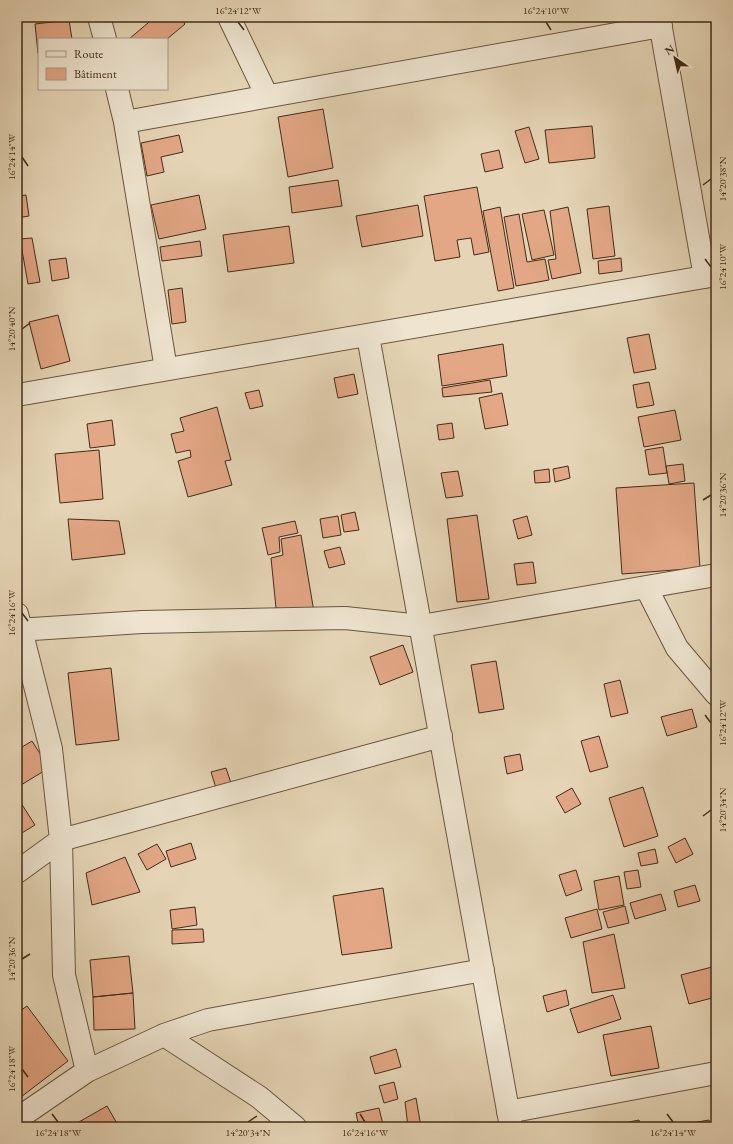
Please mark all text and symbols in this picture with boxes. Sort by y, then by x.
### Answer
text: 16°24'12"W [215,4,262,17]
text: 16°24'10"W [523,4,570,17]
legend [38,38,168,90]
north arrow [655,38,695,78]
text: N [662,41,677,58]
text: Route [74,46,104,62]
text: Bâtiment [74,66,117,82]
text: 16°24'14"W [5,133,18,180]
text: 14°20'38"N [716,156,729,201]
text: 16°24'10"W [716,243,729,290]
text: 14°20'40"N [5,306,18,351]
text: 14°20'36"N [716,472,729,517]
text: 16°24'16"W [5,589,18,636]
text: 16°24'12"W [716,699,729,746]
text: 14°20'34"N [716,787,729,832]
text: 14°20'36"N [5,936,18,981]
text: 16°24'18"W [5,1045,18,1092]
text: 16°24'18"W [35,1126,82,1139]
text: 14°20'34"N [226,1126,271,1139]
text: 16°24'16"W [342,1126,389,1139]
text: 16°24'14"W [650,1126,697,1139]

